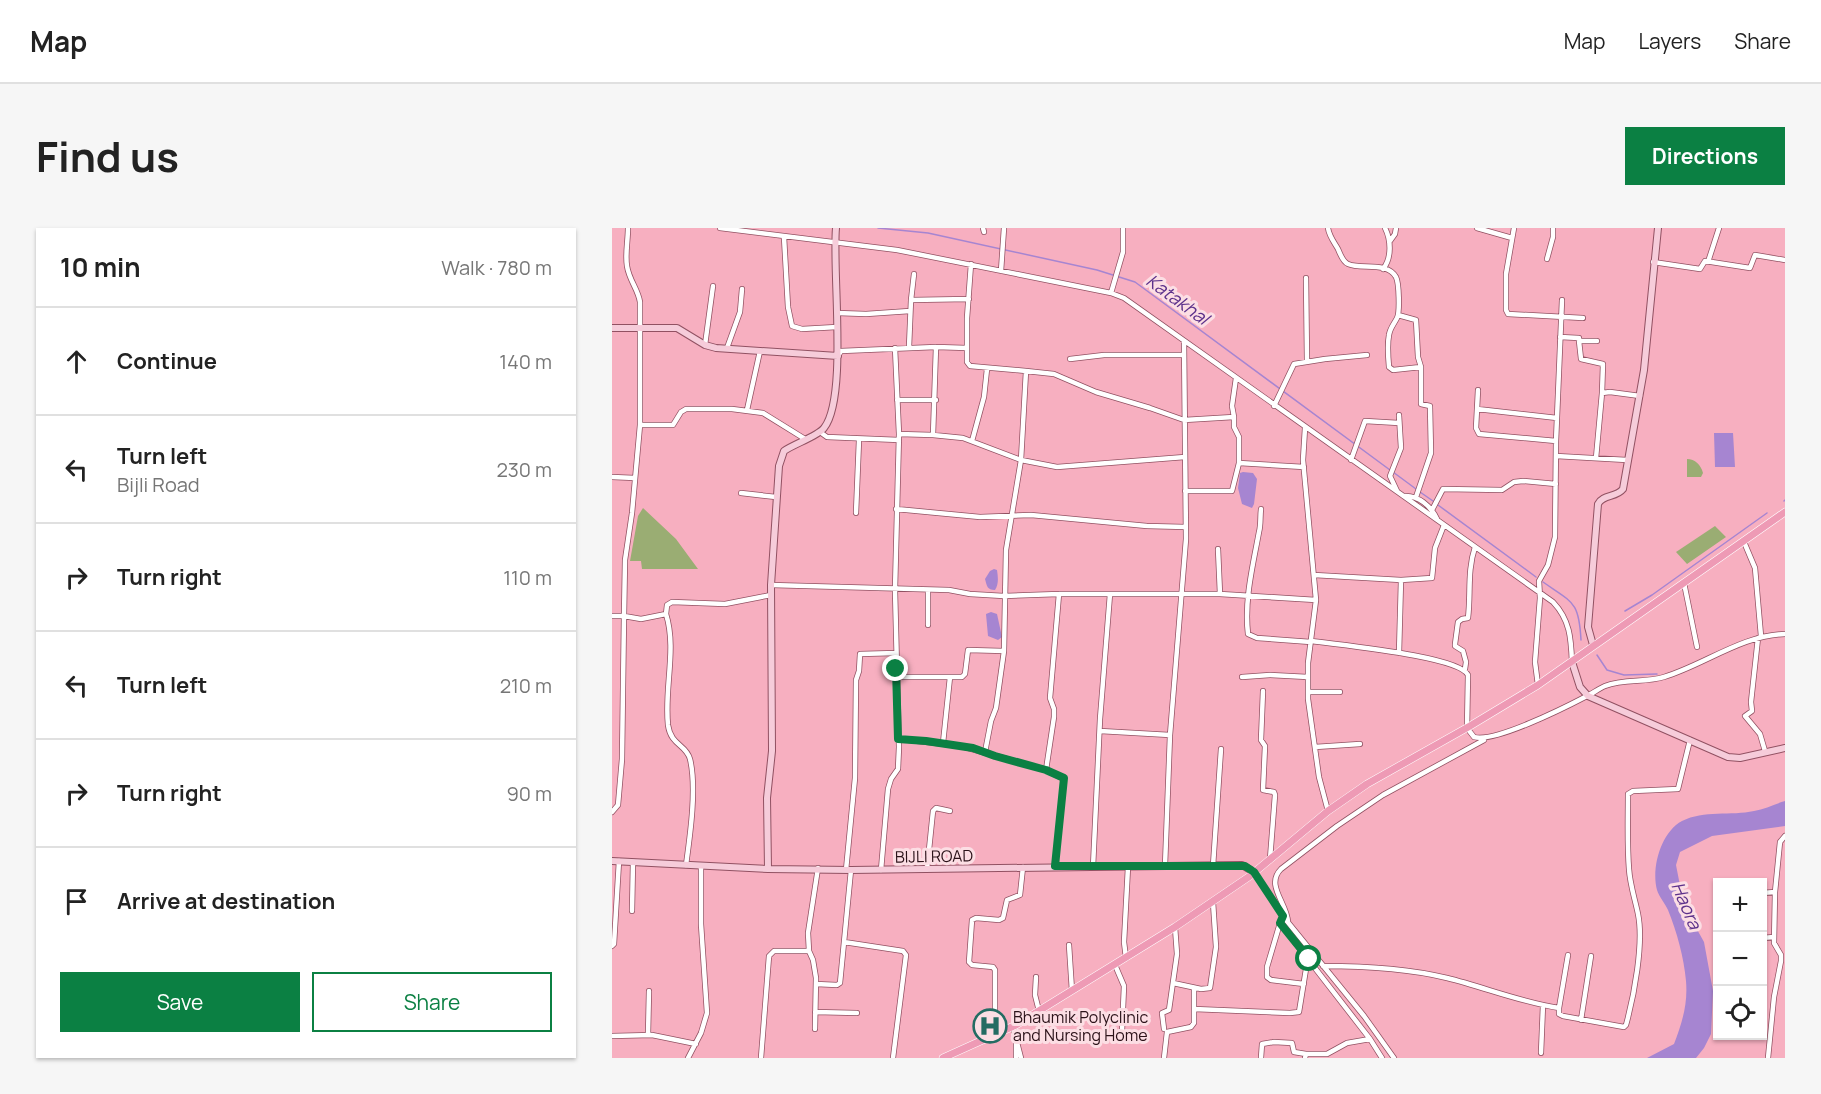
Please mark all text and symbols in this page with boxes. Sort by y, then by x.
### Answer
text: Map [30,22,87,60]
text: Map [1564,27,1605,55]
text: Layers [1638,27,1701,55]
text: Share [1734,27,1791,55]
text: Find us [36,127,179,185]
button: Directions [1625,127,1785,185]
text: 10 min [60,249,141,285]
text: Walk · 780 m [441,254,552,281]
water label: Katakhal [1142,268,1216,331]
icon: ahead [60,345,93,378]
text: Continue [117,346,217,376]
text: 140 m [499,348,552,375]
text: Turn left [117,441,207,471]
icon: left [60,453,93,486]
text: 230 m [496,456,552,483]
text: Bijli Road [117,471,200,498]
icon: right [60,561,93,594]
text: Turn right [117,562,222,592]
text: 110 m [503,564,552,591]
route end [882,655,908,681]
icon: left [60,669,93,702]
text: Turn left [117,670,207,700]
text: 210 m [500,672,552,699]
icon: right [60,777,93,810]
text: Turn right [117,778,222,808]
text: 90 m [506,780,552,807]
street label: BIJLI ROAD [895,844,974,868]
water label: Haora [1666,878,1708,933]
map controls [1713,878,1767,1040]
button: + [1713,878,1767,932]
icon: arrive [60,885,93,918]
text: Arrive at destination [117,886,335,916]
button: − [1713,932,1767,986]
route start [1295,945,1321,971]
button: Save [60,972,300,1032]
button: Share [312,972,552,1032]
button: locate [1713,986,1767,1040]
place label: Bhaumik Polyclinic and Nursing Home [1013,1006,1148,1046]
hospital icon: Bhaumik Polyclinic and Nursing Home [972,1008,1008,1044]

